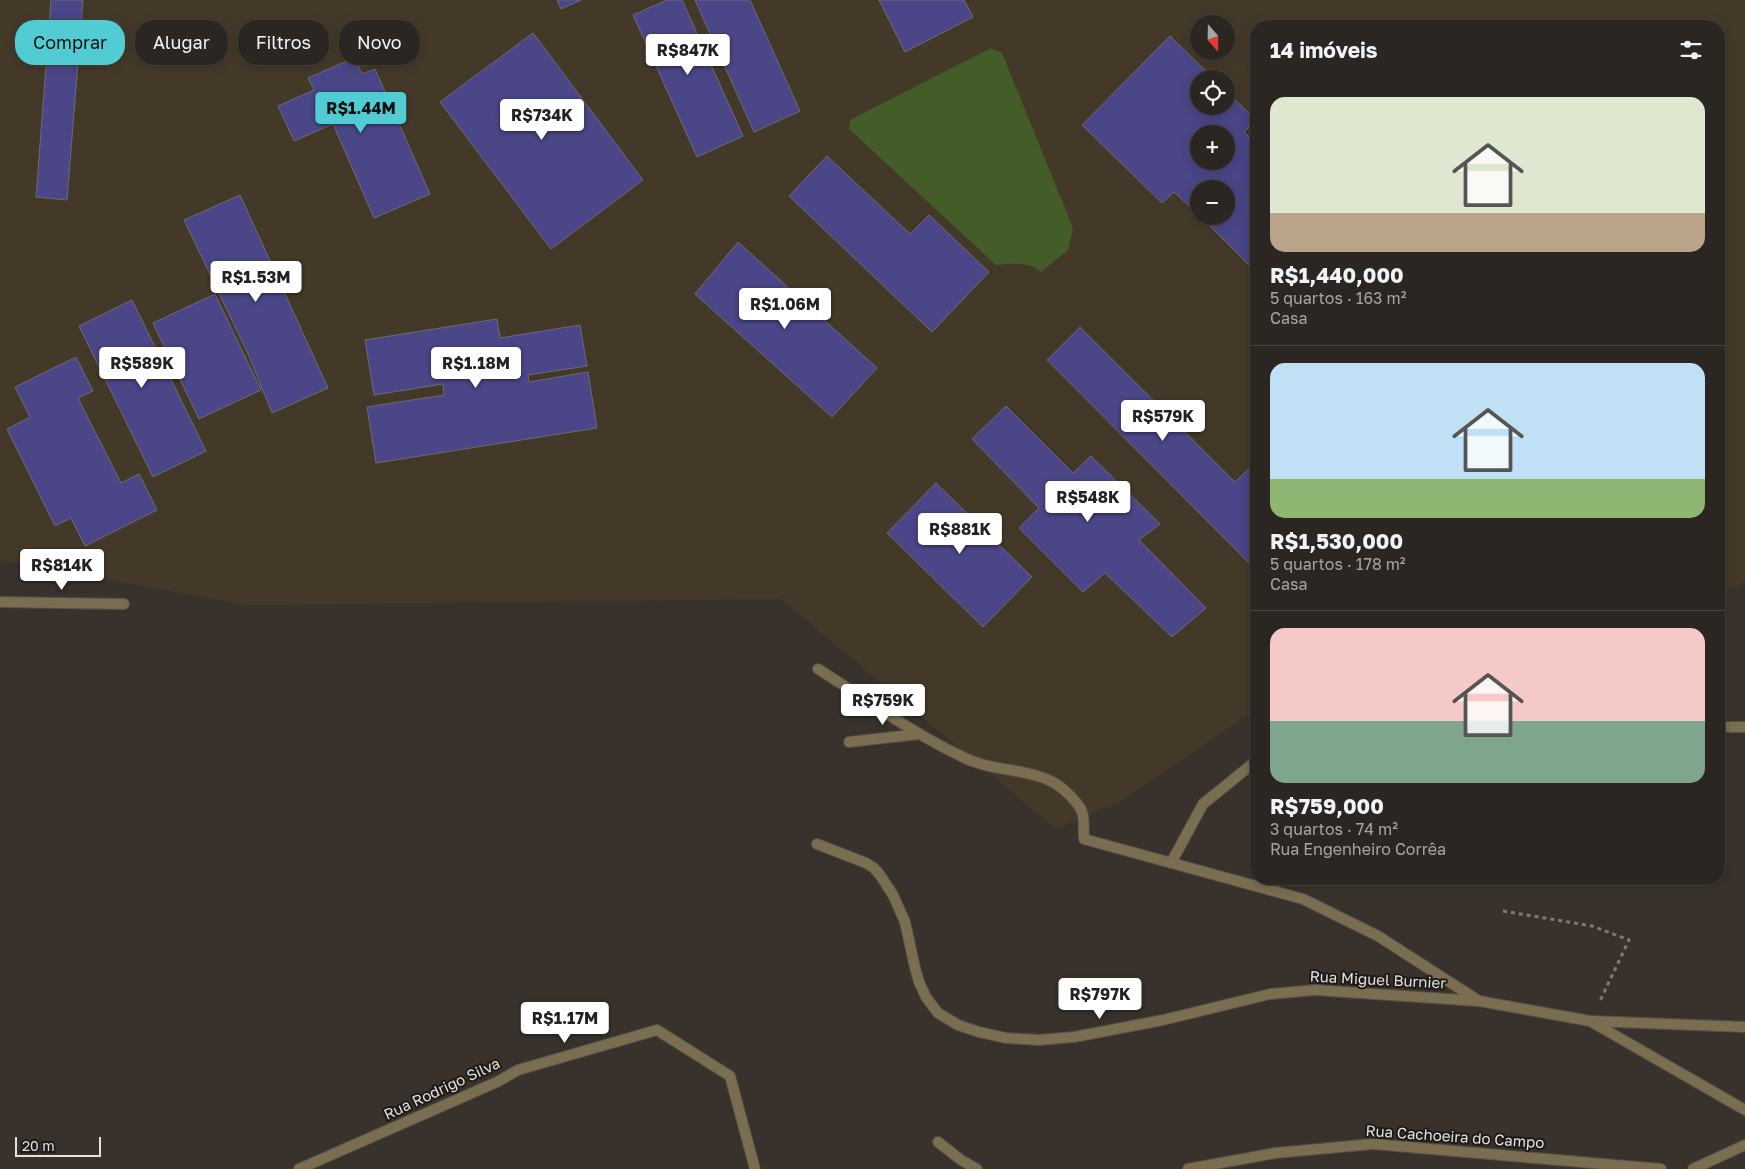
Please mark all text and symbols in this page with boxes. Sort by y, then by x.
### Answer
north arrow [1190,15,1235,60]
map controls [1190,15,1235,225]
chip: Comprar [15,20,125,65]
chip: Alugar [135,20,228,65]
chip: Filtros [238,20,329,65]
chip: Novo [339,20,420,65]
pin: R$847K [647,34,729,76]
icon: filters [1677,36,1705,64]
text: 14 imóveis [1270,37,1378,63]
text: R$847K [657,40,719,60]
button: locate [1190,70,1235,115]
pin: R$1.44M [315,92,407,134]
text: R$1.44M [326,98,396,118]
pin: R$734K [501,98,583,141]
text: R$734K [511,105,573,125]
button: + [1190,125,1235,170]
icon: home [1443,130,1533,220]
button: − [1190,180,1235,225]
pin: R$1.53M [210,260,302,303]
text: R$1,440,000 [1270,262,1404,288]
text: R$1.53M [222,267,290,287]
pin: R$1.06M [739,288,831,330]
text: 5 quartos · 163 m² [1270,288,1406,308]
text: R$1.06M [750,294,820,314]
text: Casa [1270,308,1307,328]
pin: R$589K [101,346,183,389]
pin: R$1.18M [430,346,522,389]
text: R$589K [110,353,174,373]
text: R$1.18M [442,353,510,373]
icon: home [1443,395,1533,485]
pin: R$579K [1122,400,1204,442]
text: R$579K [1132,406,1194,426]
pin: R$548K [1047,480,1129,523]
text: R$548K [1056,487,1120,507]
pin: R$881K [919,512,1001,555]
text: R$881K [929,519,991,539]
text: R$1,530,000 [1270,528,1403,554]
pin: R$814K [21,548,103,591]
text: 5 quartos · 178 m² [1270,554,1406,574]
text: R$814K [31,555,93,575]
text: Casa [1270,574,1307,594]
icon: home [1443,660,1533,750]
pin: R$759K [842,684,924,726]
text: R$759K [852,690,914,710]
text: R$759,000 [1270,793,1384,819]
text: 3 quartos · 74 m² [1270,819,1398,839]
text: Rua Engenheiro Corrêa [1270,839,1446,859]
street label: Rua Miguel Burnier [1309,966,1447,992]
pin: R$797K [1059,978,1141,1020]
text: R$797K [1069,984,1131,1004]
pin: R$1.17M [519,1002,611,1044]
text: R$1.17M [532,1008,598,1028]
street label: Rua Rodrigo Silva [381,1053,502,1123]
street label: Rua Cachoeira do Campo [1365,1121,1545,1151]
scale bar [15,1134,101,1157]
text: 20 m [22,1137,55,1154]

